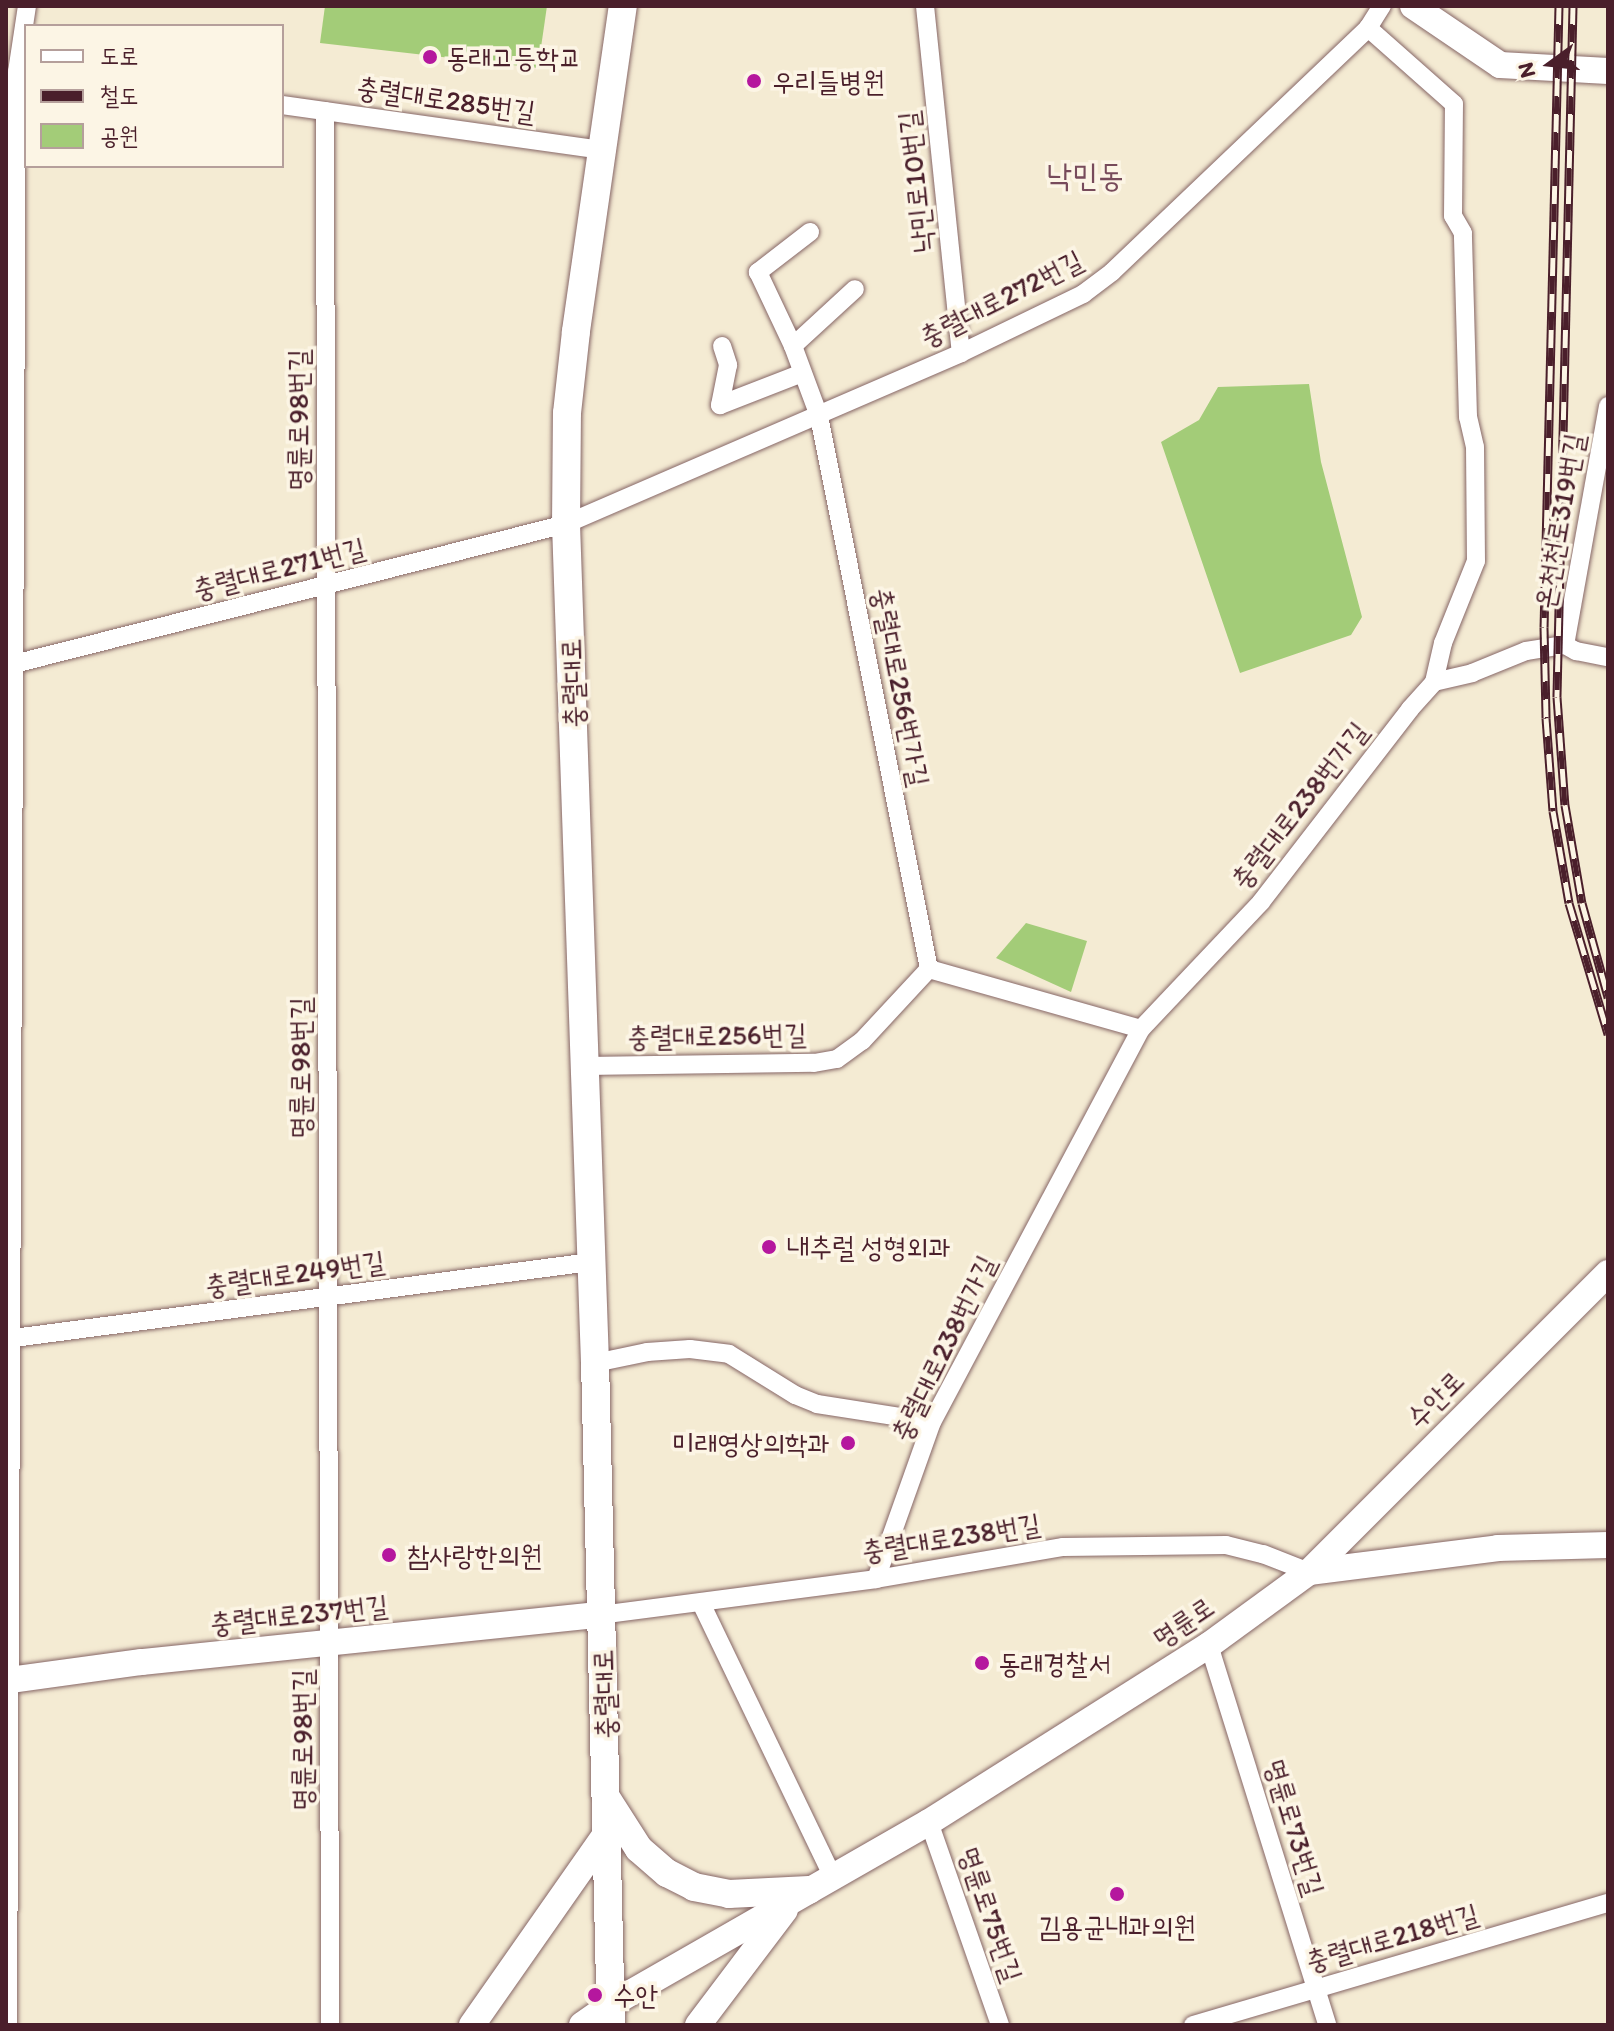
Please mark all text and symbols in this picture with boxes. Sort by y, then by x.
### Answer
legend [24,24,284,168]
north arrow [1510,24,1590,104]
place label: 동래고등학교 [446,40,581,74]
text: 도로 [100,41,139,70]
marker: 동래고등학교 [421,48,439,66]
text: N [1511,60,1541,81]
place label: 우리들병원 [772,64,885,98]
street label: 충렬대로285번길 [355,70,537,128]
marker: 우리들병원 [743,70,765,92]
text: 철도 [100,81,139,110]
street label: 낙민로10번길 [891,109,939,255]
text: 공원 [100,121,139,150]
district label: 낙민동 [1046,156,1124,194]
street label: 충렬대로272번길 [914,243,1088,353]
street label: 명륜로98번길 [281,349,315,491]
street label: 온천천로319번길 [1527,430,1591,612]
street label: 충렬대로271번길 [189,530,369,606]
street label: 충렬대로256번가길 [865,585,937,789]
street label: 충렬대로 [554,637,590,729]
street label: 충렬대로238번가길 [1223,715,1375,895]
street label: 명륜로98번길 [283,997,317,1139]
street label: 충렬대로256번길 [627,1017,807,1053]
place label: 내추럴 성형외과 [787,1230,951,1264]
marker: 내추럴 성형외과 [758,1236,780,1258]
street label: 충렬대로249번길 [203,1244,387,1302]
street label: 충렬대로238번가길 [883,1249,1003,1447]
street label: 수안로 [1399,1363,1471,1435]
place label: 미래영상의학과 [672,1426,830,1460]
marker: 미래영상의학과 [837,1432,859,1454]
street label: 충렬대로238번길 [859,1506,1043,1568]
place label: 참사랑한의원 [407,1538,542,1572]
marker: 참사랑한의원 [378,1544,400,1566]
street label: 충렬대로237번길 [208,1588,390,1640]
street label: 명륜로 [1146,1589,1220,1655]
place label: 동래경찰서 [998,1646,1111,1680]
street label: 충렬대로 [586,1648,622,1740]
marker: 동래경찰서 [973,1654,991,1672]
street label: 명륜로98번길 [285,1669,319,1811]
street label: 명륜로73번길 [1258,1754,1332,1900]
street label: 명륜로75번길 [952,1842,1030,1986]
marker: 김용균내과의원 [1106,1883,1128,1905]
street label: 충렬대로218번길 [1302,1896,1482,1978]
place label: 김용균내과의원 [1038,1909,1196,1943]
place label: 수안 [613,1978,658,2012]
marker: 수안 [584,1984,606,2006]

